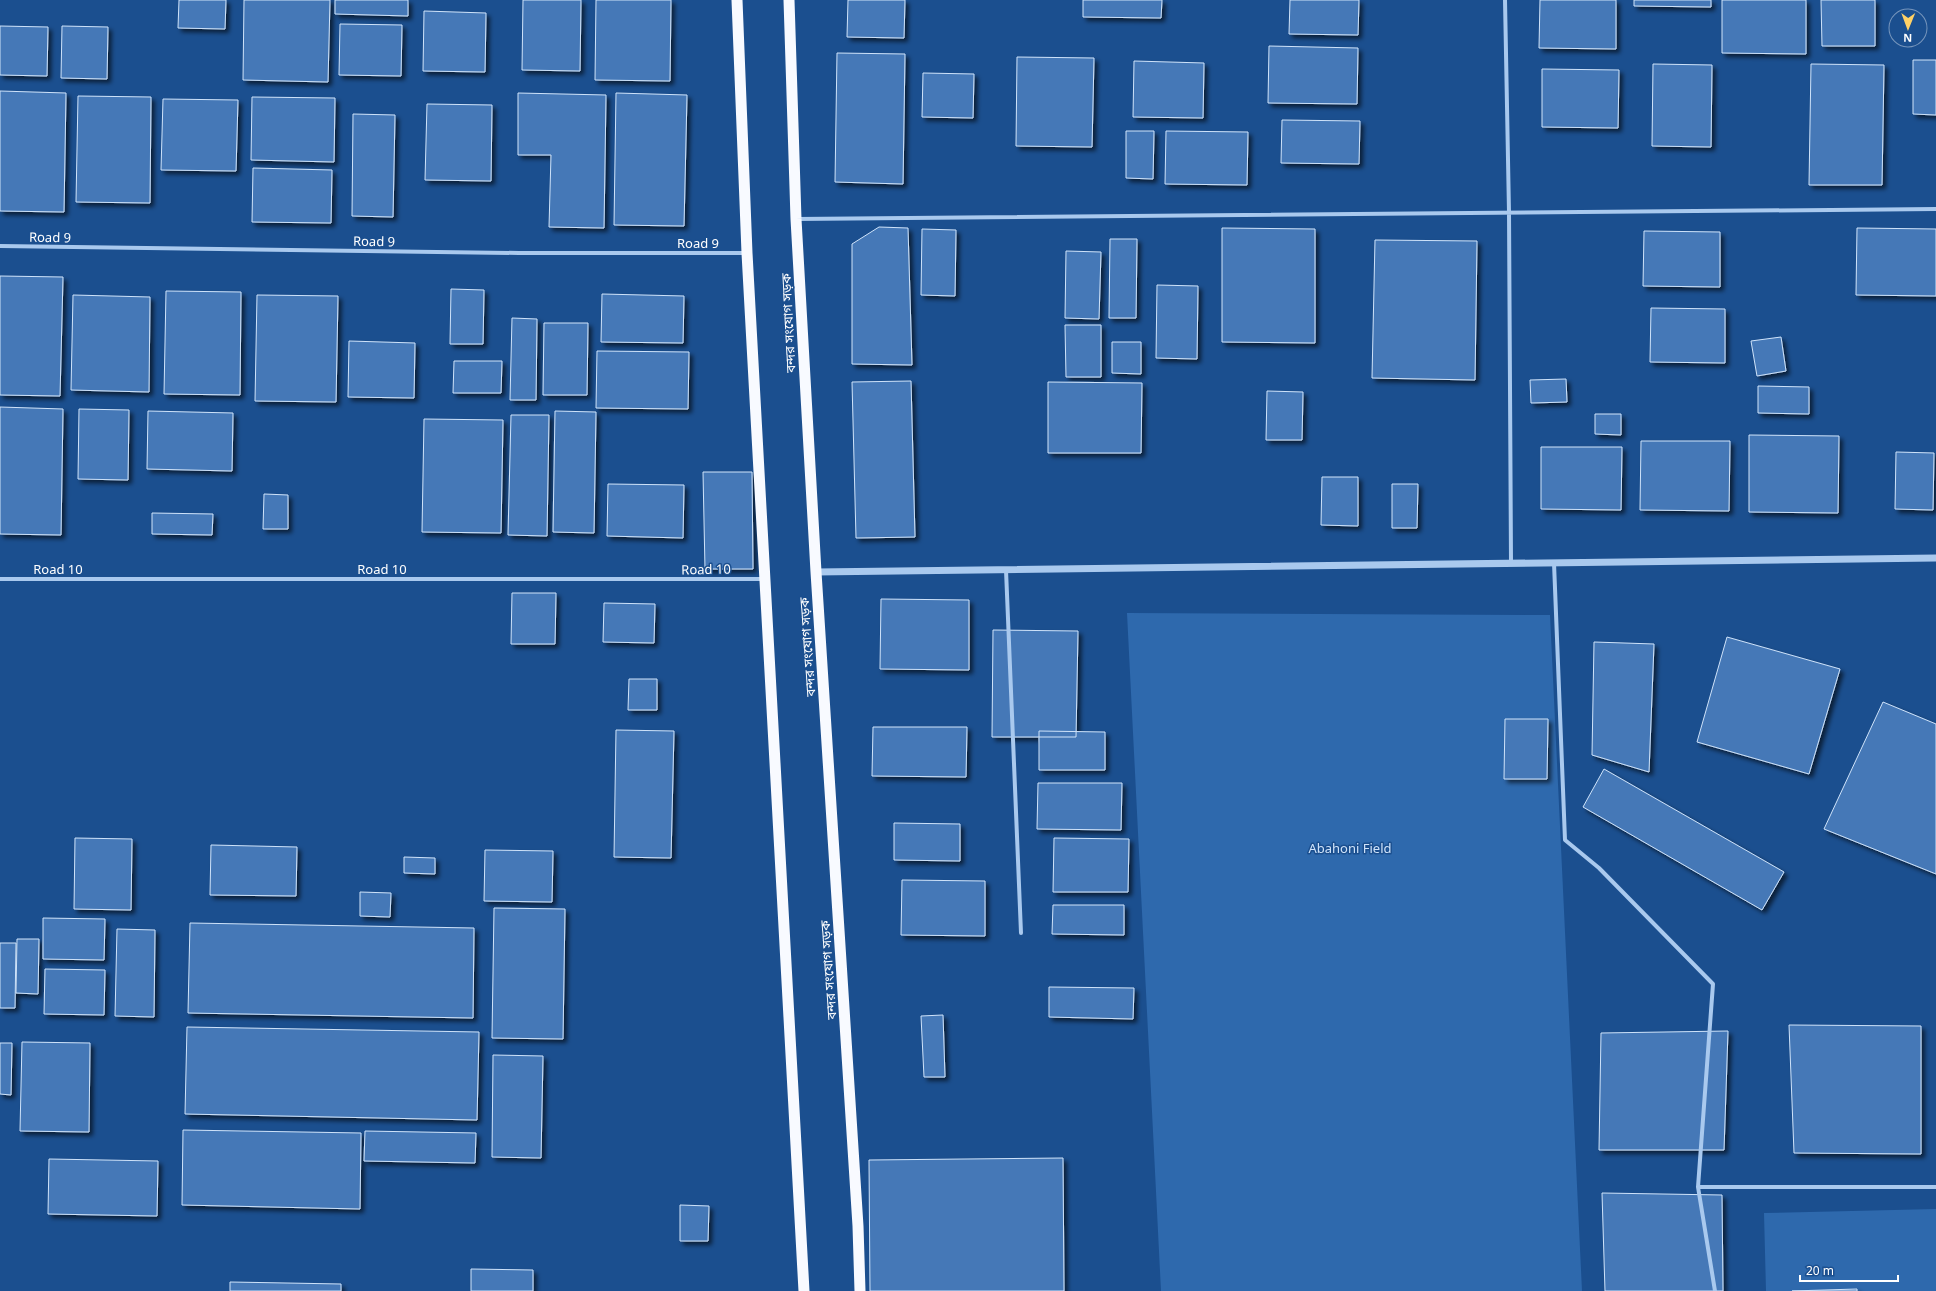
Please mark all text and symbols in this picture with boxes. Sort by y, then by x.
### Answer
north arrow [1888,8,1928,48]
text: N [1903,31,1912,46]
street label: Road 9 [29,228,71,246]
street label: Road 9 [353,232,395,250]
street label: Road 9 [677,234,719,252]
street label: বন্দর সংযোগ সড়ক [776,272,800,374]
street label: Road 10 [33,560,83,578]
street label: Road 10 [357,560,407,578]
street label: Road 10 [681,560,731,578]
street label: বন্দর সংযোগ সড়ক [795,596,820,698]
park label: Abahoni Field [1308,839,1392,857]
street label: বন্দর সংযোগ সড়ক [816,919,841,1021]
scale bar [1800,1257,1898,1283]
text: 20 m [1806,1262,1834,1279]

